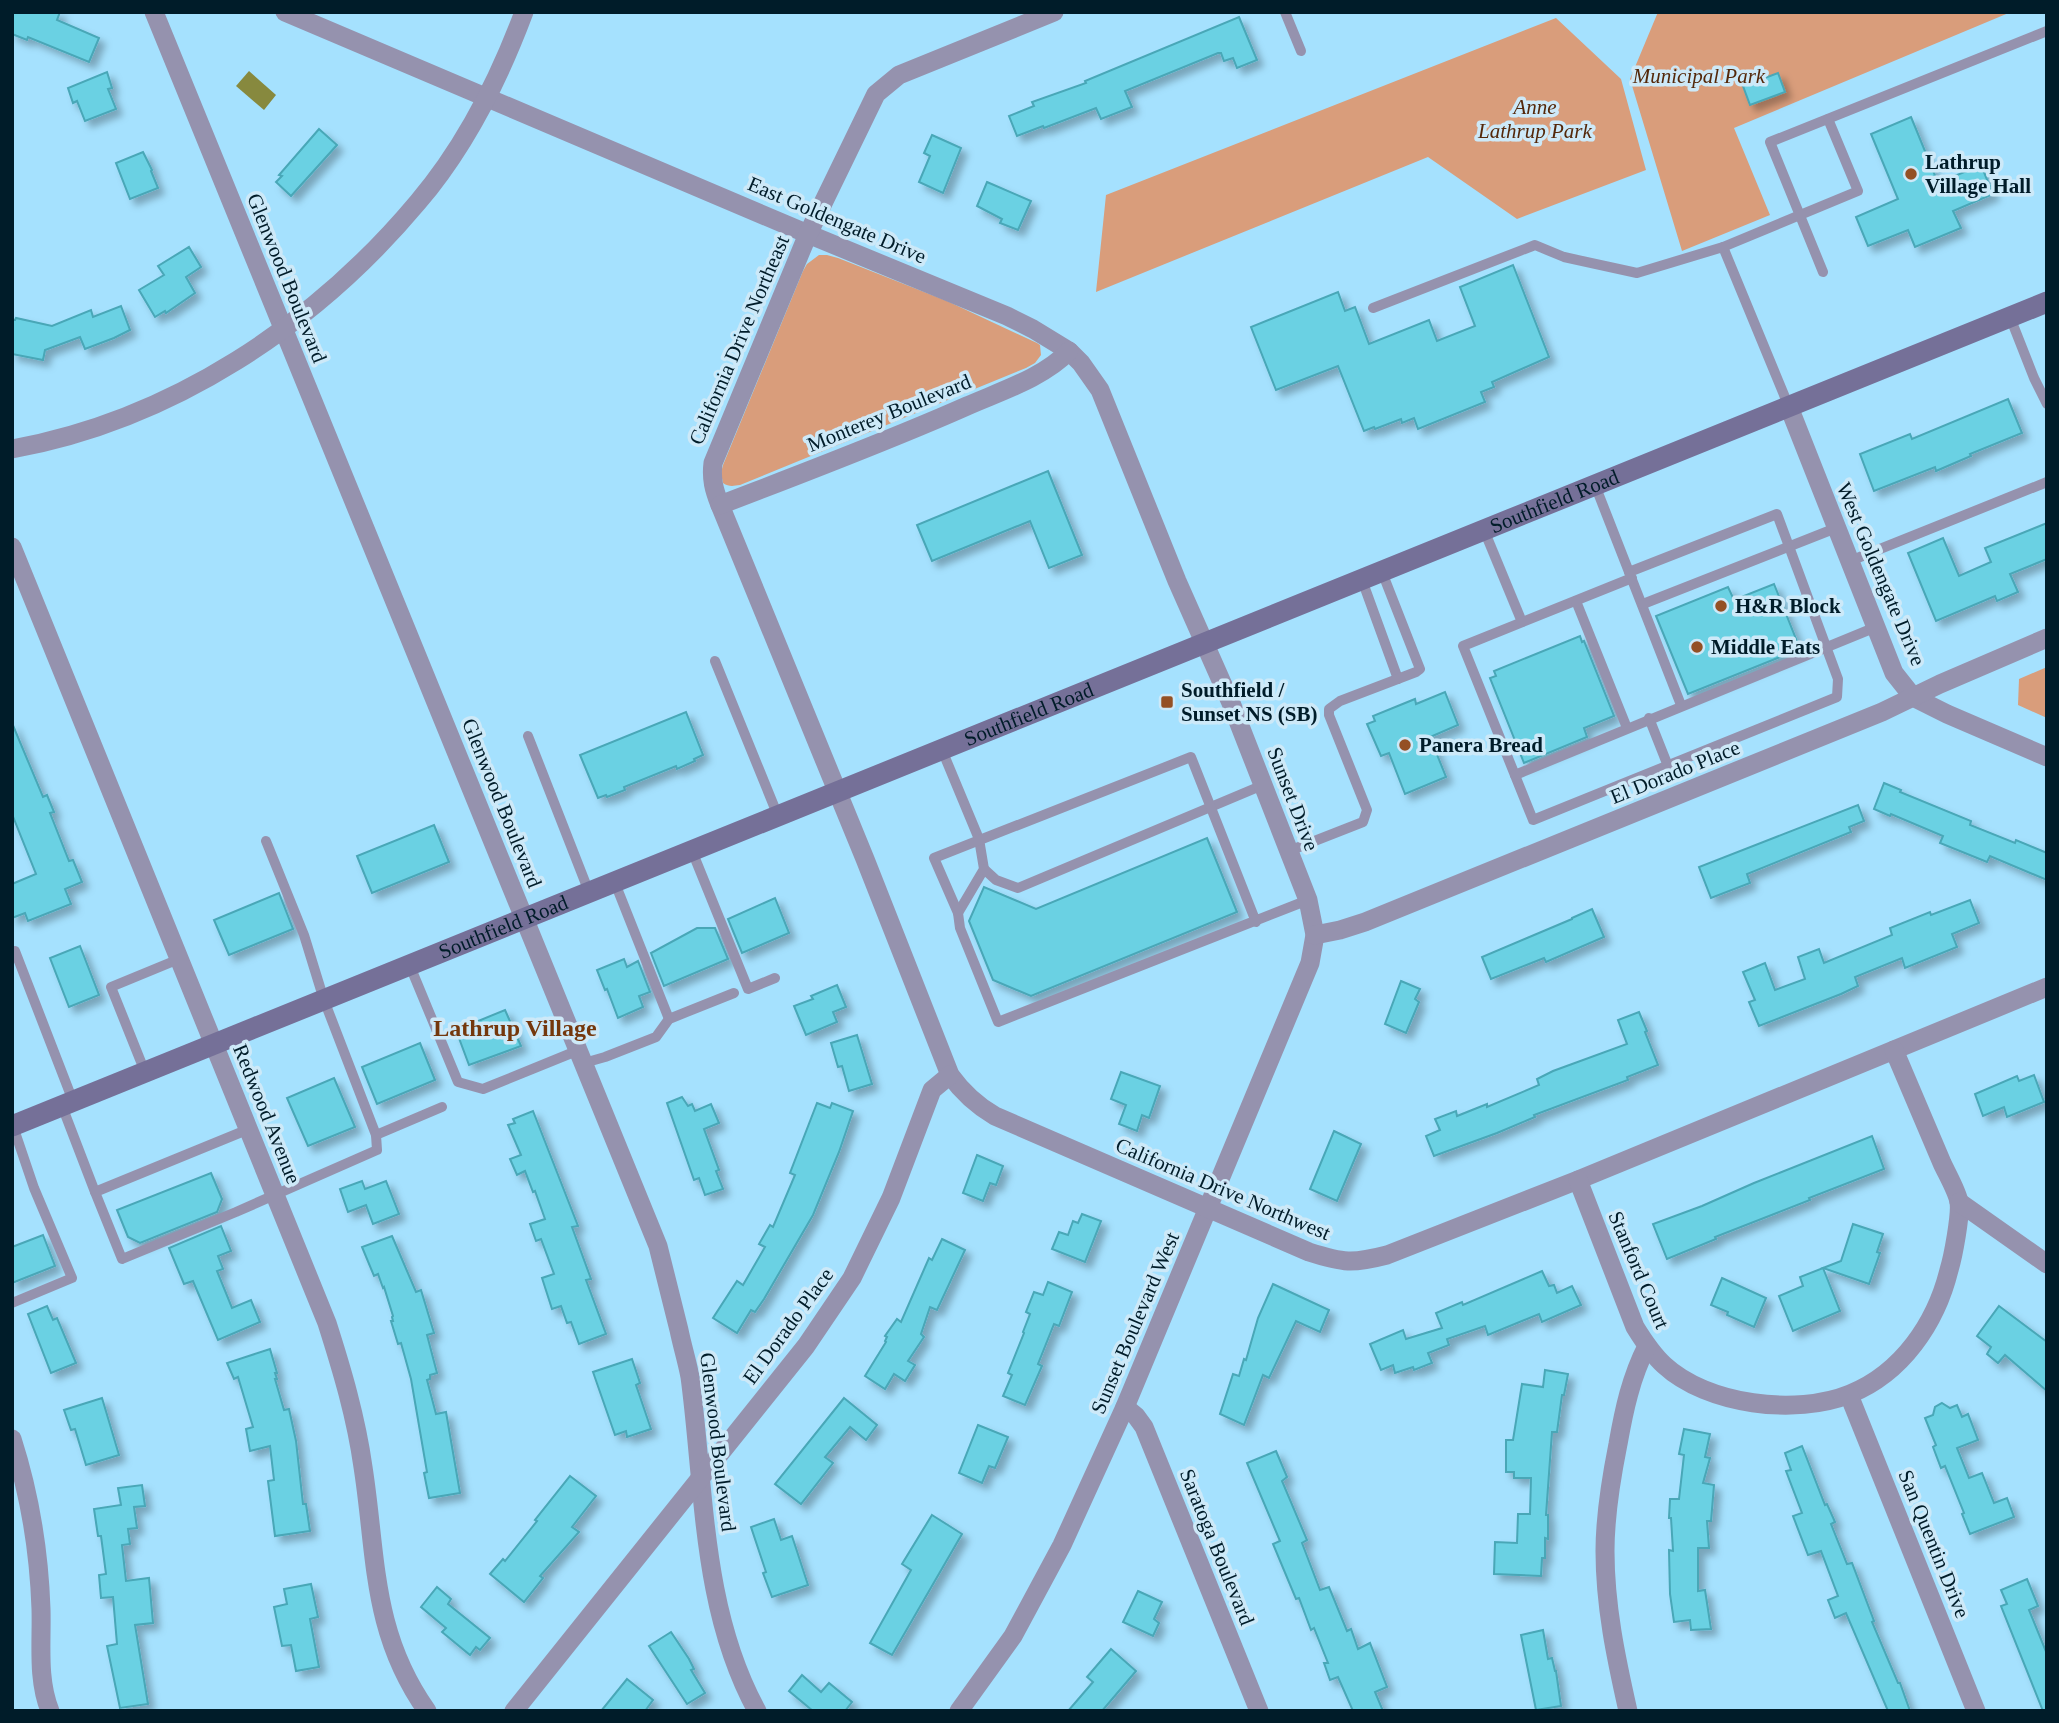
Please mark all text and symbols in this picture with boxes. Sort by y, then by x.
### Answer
park label: Municipal Park [1632,64,1766,88]
park label: Anne Lathrup Park [1477,95,1593,143]
place label: Lathrup Village Hall [1925,150,2031,198]
marker: Lathrup Village Hall [1903,166,1919,182]
street label: East Goldengate Drive [744,172,930,268]
street label: Glenwood Boulevard [242,190,332,367]
street label: California Drive Northeast [684,232,794,448]
street label: Monterey Boulevard [804,369,975,457]
street label: Southfield Road [1486,464,1623,538]
street label: West Goldengate Drive [1832,479,1930,669]
place label: H&R Block [1735,594,1841,618]
marker: H&R Block [1713,598,1729,614]
place label: Middle Eats [1711,635,1820,659]
marker: Middle Eats [1689,639,1705,655]
street label: Southfield Road [961,677,1097,751]
place label: Southfield / Sunset NS (SB) [1181,678,1318,726]
marker: Southfield / Sunset NS (SB) [1159,694,1175,710]
street label: Glenwood Boulevard [457,715,547,892]
place label: Panera Bread [1419,733,1543,757]
street label: El Dorado Place [1607,735,1743,809]
marker: Panera Bread [1397,737,1413,753]
street label: Sunset Drive [1262,744,1324,854]
street label: Southfield Road [435,890,572,964]
district label: Lathrup Village [433,1015,597,1041]
street label: Redwood Avenue [228,1041,306,1187]
street label: California Drive Northwest [1112,1133,1334,1245]
street label: Stanford Court [1603,1208,1675,1333]
street label: Sunset Boulevard West [1086,1228,1184,1417]
street label: El Dorado Place [738,1263,838,1389]
street label: Glenwood Boulevard [695,1351,741,1533]
street label: Saratoga Boulevard [1175,1465,1259,1629]
street label: San Quentin Drive [1893,1466,1975,1622]

